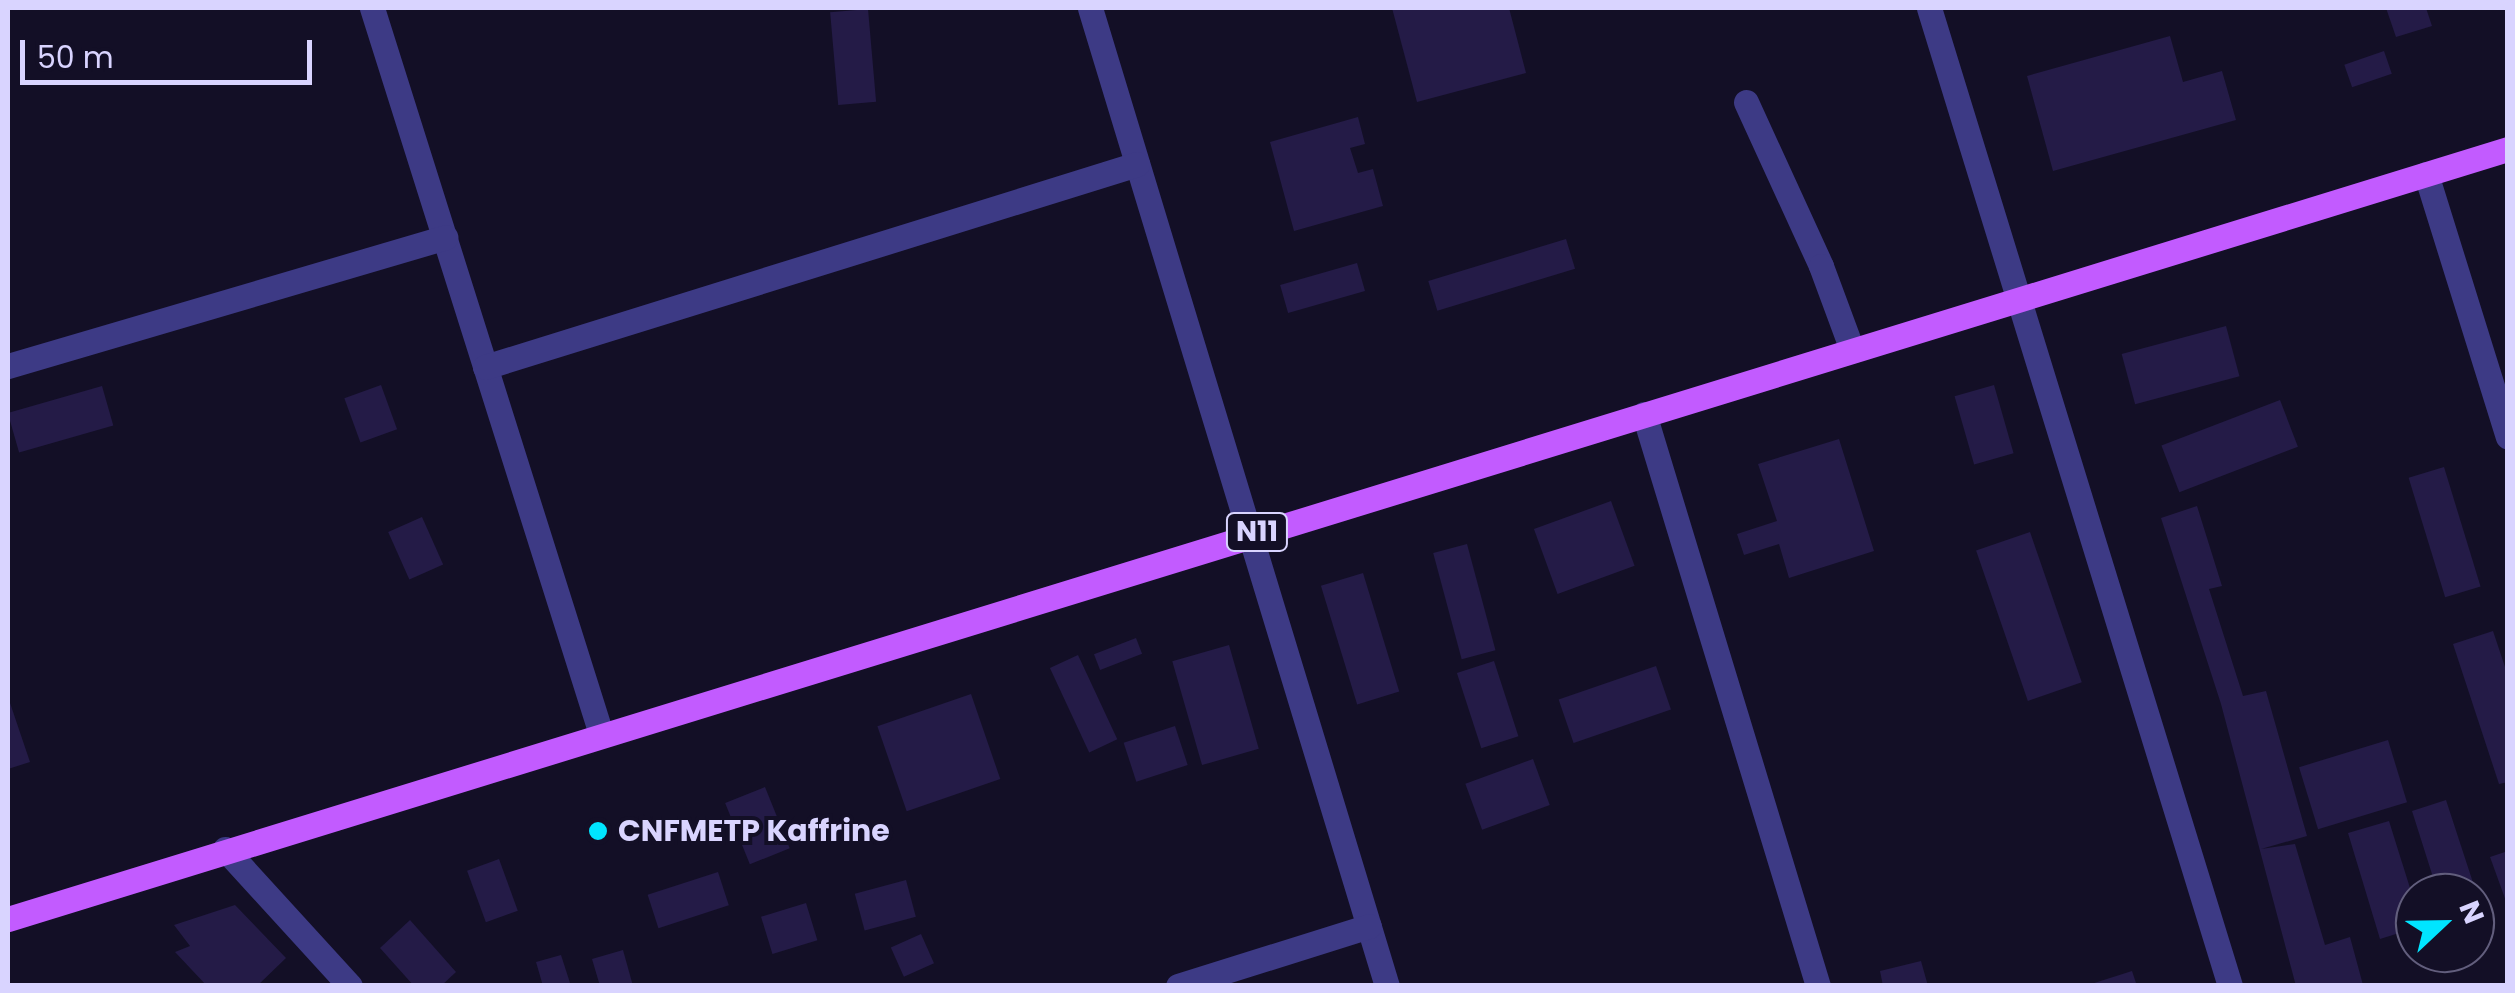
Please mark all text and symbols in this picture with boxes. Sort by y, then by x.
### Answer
scale bar [25,20,318,82]
text: 50 m [37,36,114,79]
road number: N11 [1224,509,1290,555]
place label: CNFMETP Kaffrine [618,813,890,849]
marker: CNFMETP Kaffrine [587,820,609,842]
north arrow [2395,873,2495,973]
text: N [2449,895,2493,929]

